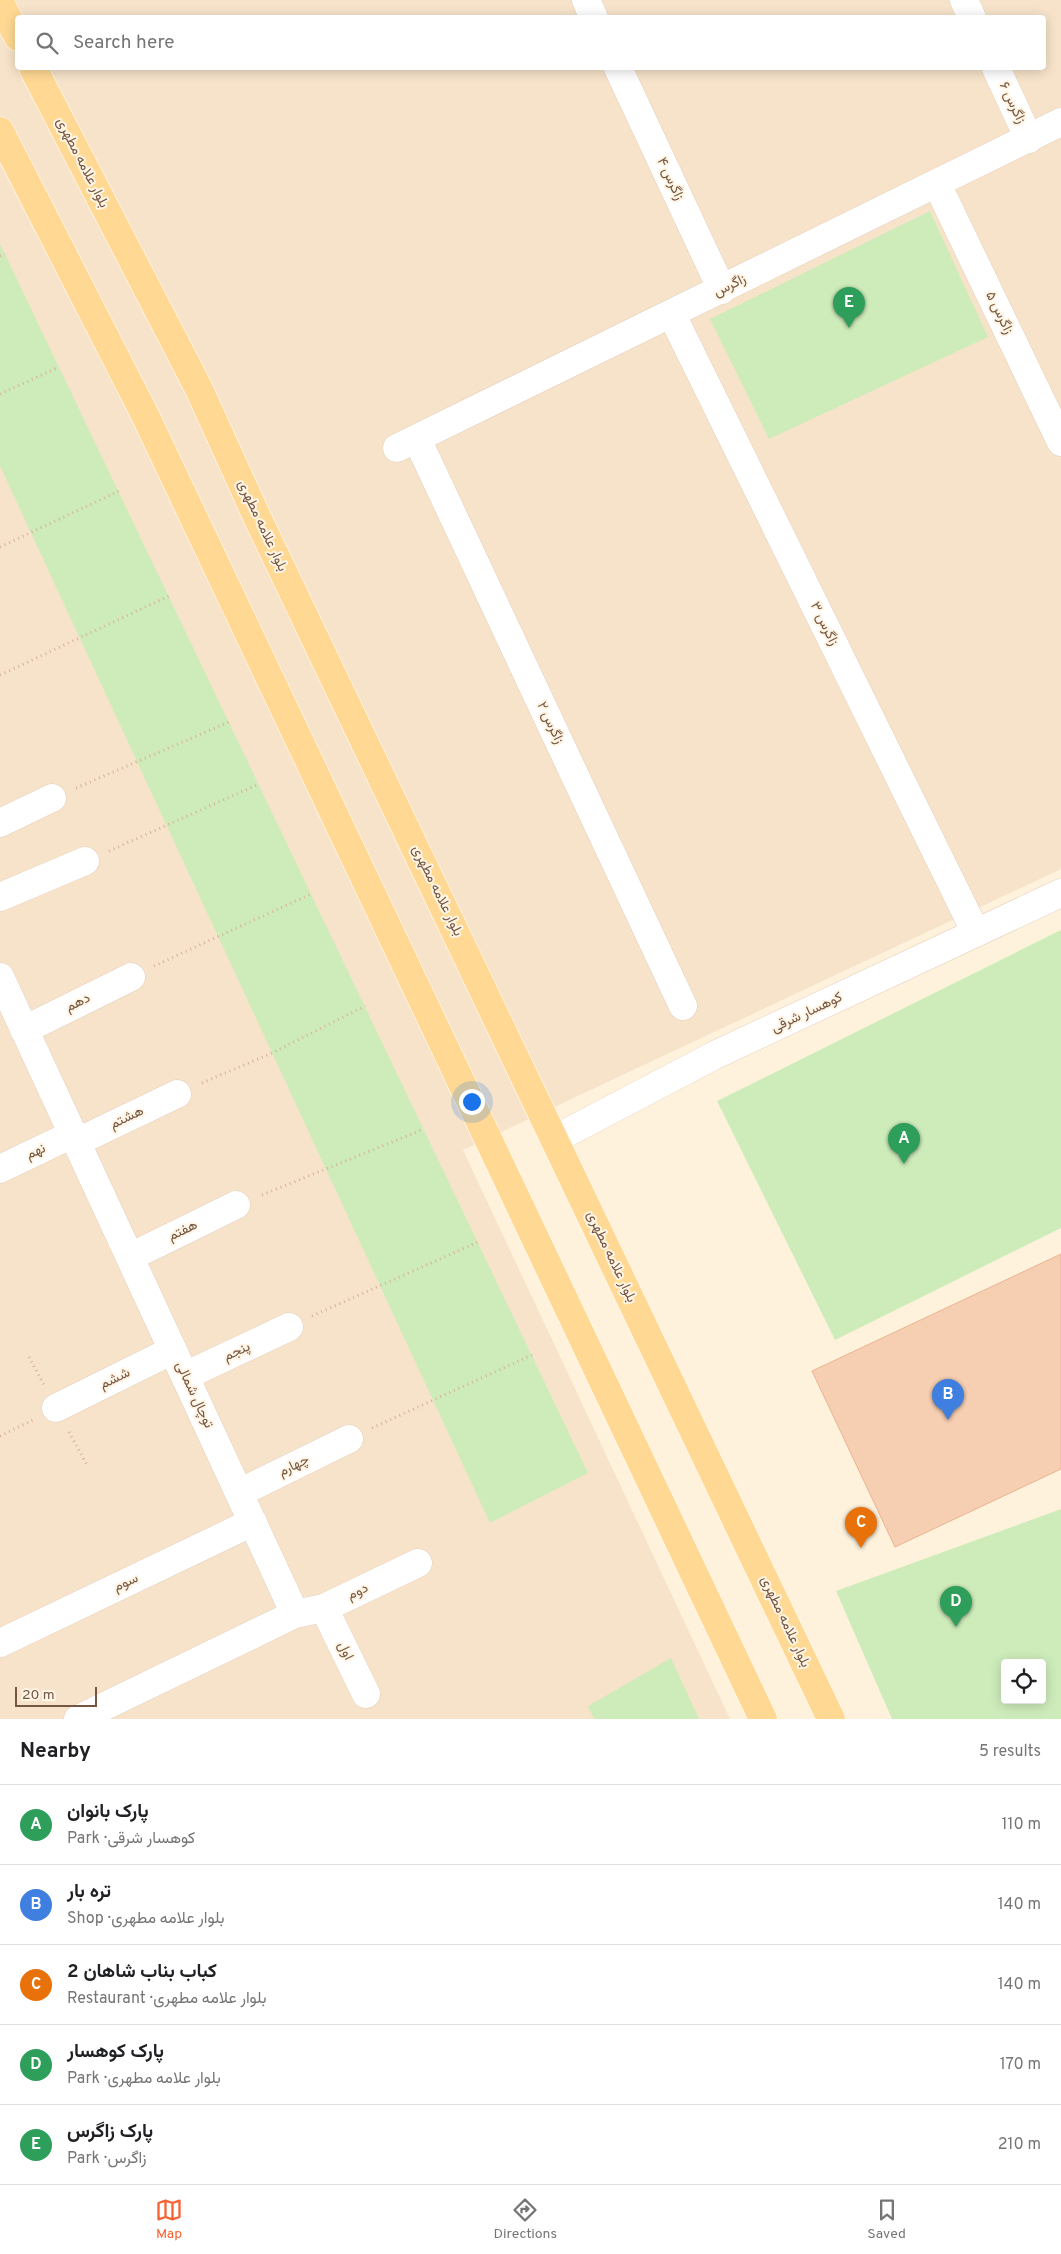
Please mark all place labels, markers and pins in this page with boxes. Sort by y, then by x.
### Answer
pin: E [833,287,865,328]
pin: A [888,1123,920,1164]
pin: B [932,1379,964,1420]
pin: C [845,1507,877,1548]
pin: D [940,1586,972,1627]

